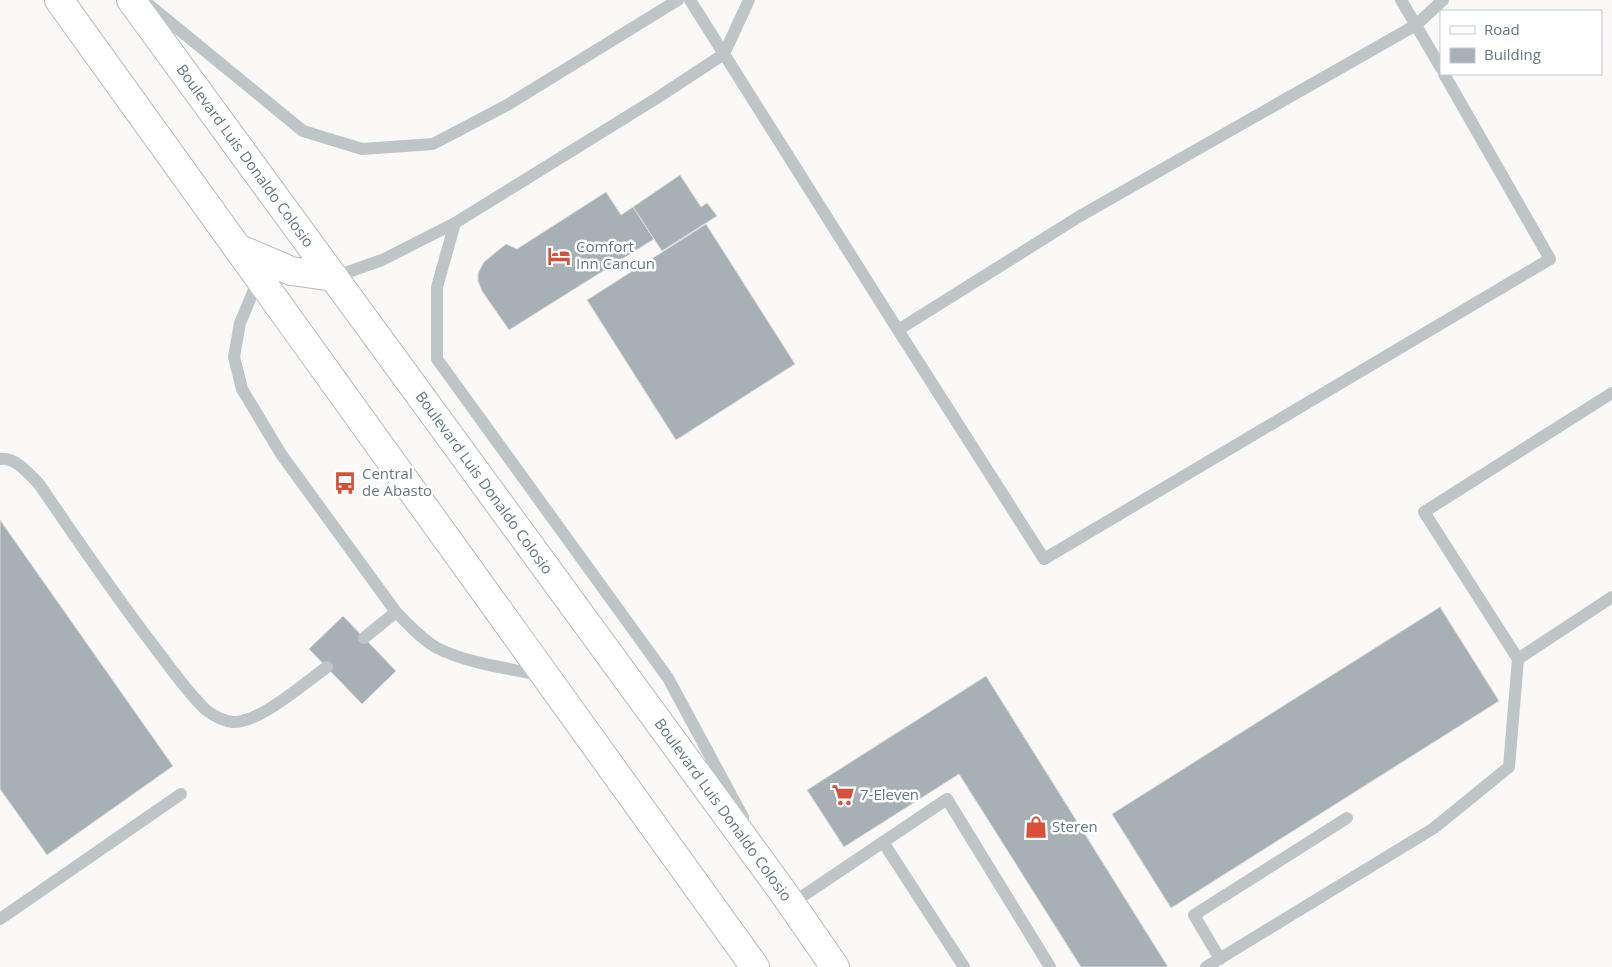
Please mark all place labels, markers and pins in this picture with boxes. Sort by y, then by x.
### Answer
place label: Comfort Inn Cancun [576,236,655,273]
hotel icon: Comfort Inn Cancun [546,243,572,269]
place label: Central de Abasto [362,463,432,500]
bus stop icon: Central de Abasto [332,470,358,496]
supermarket icon: 7-Eleven [830,782,856,808]
place label: 7-Eleven [860,784,919,804]
shop icon: Steren [1023,814,1049,840]
place label: Steren [1052,816,1098,836]

